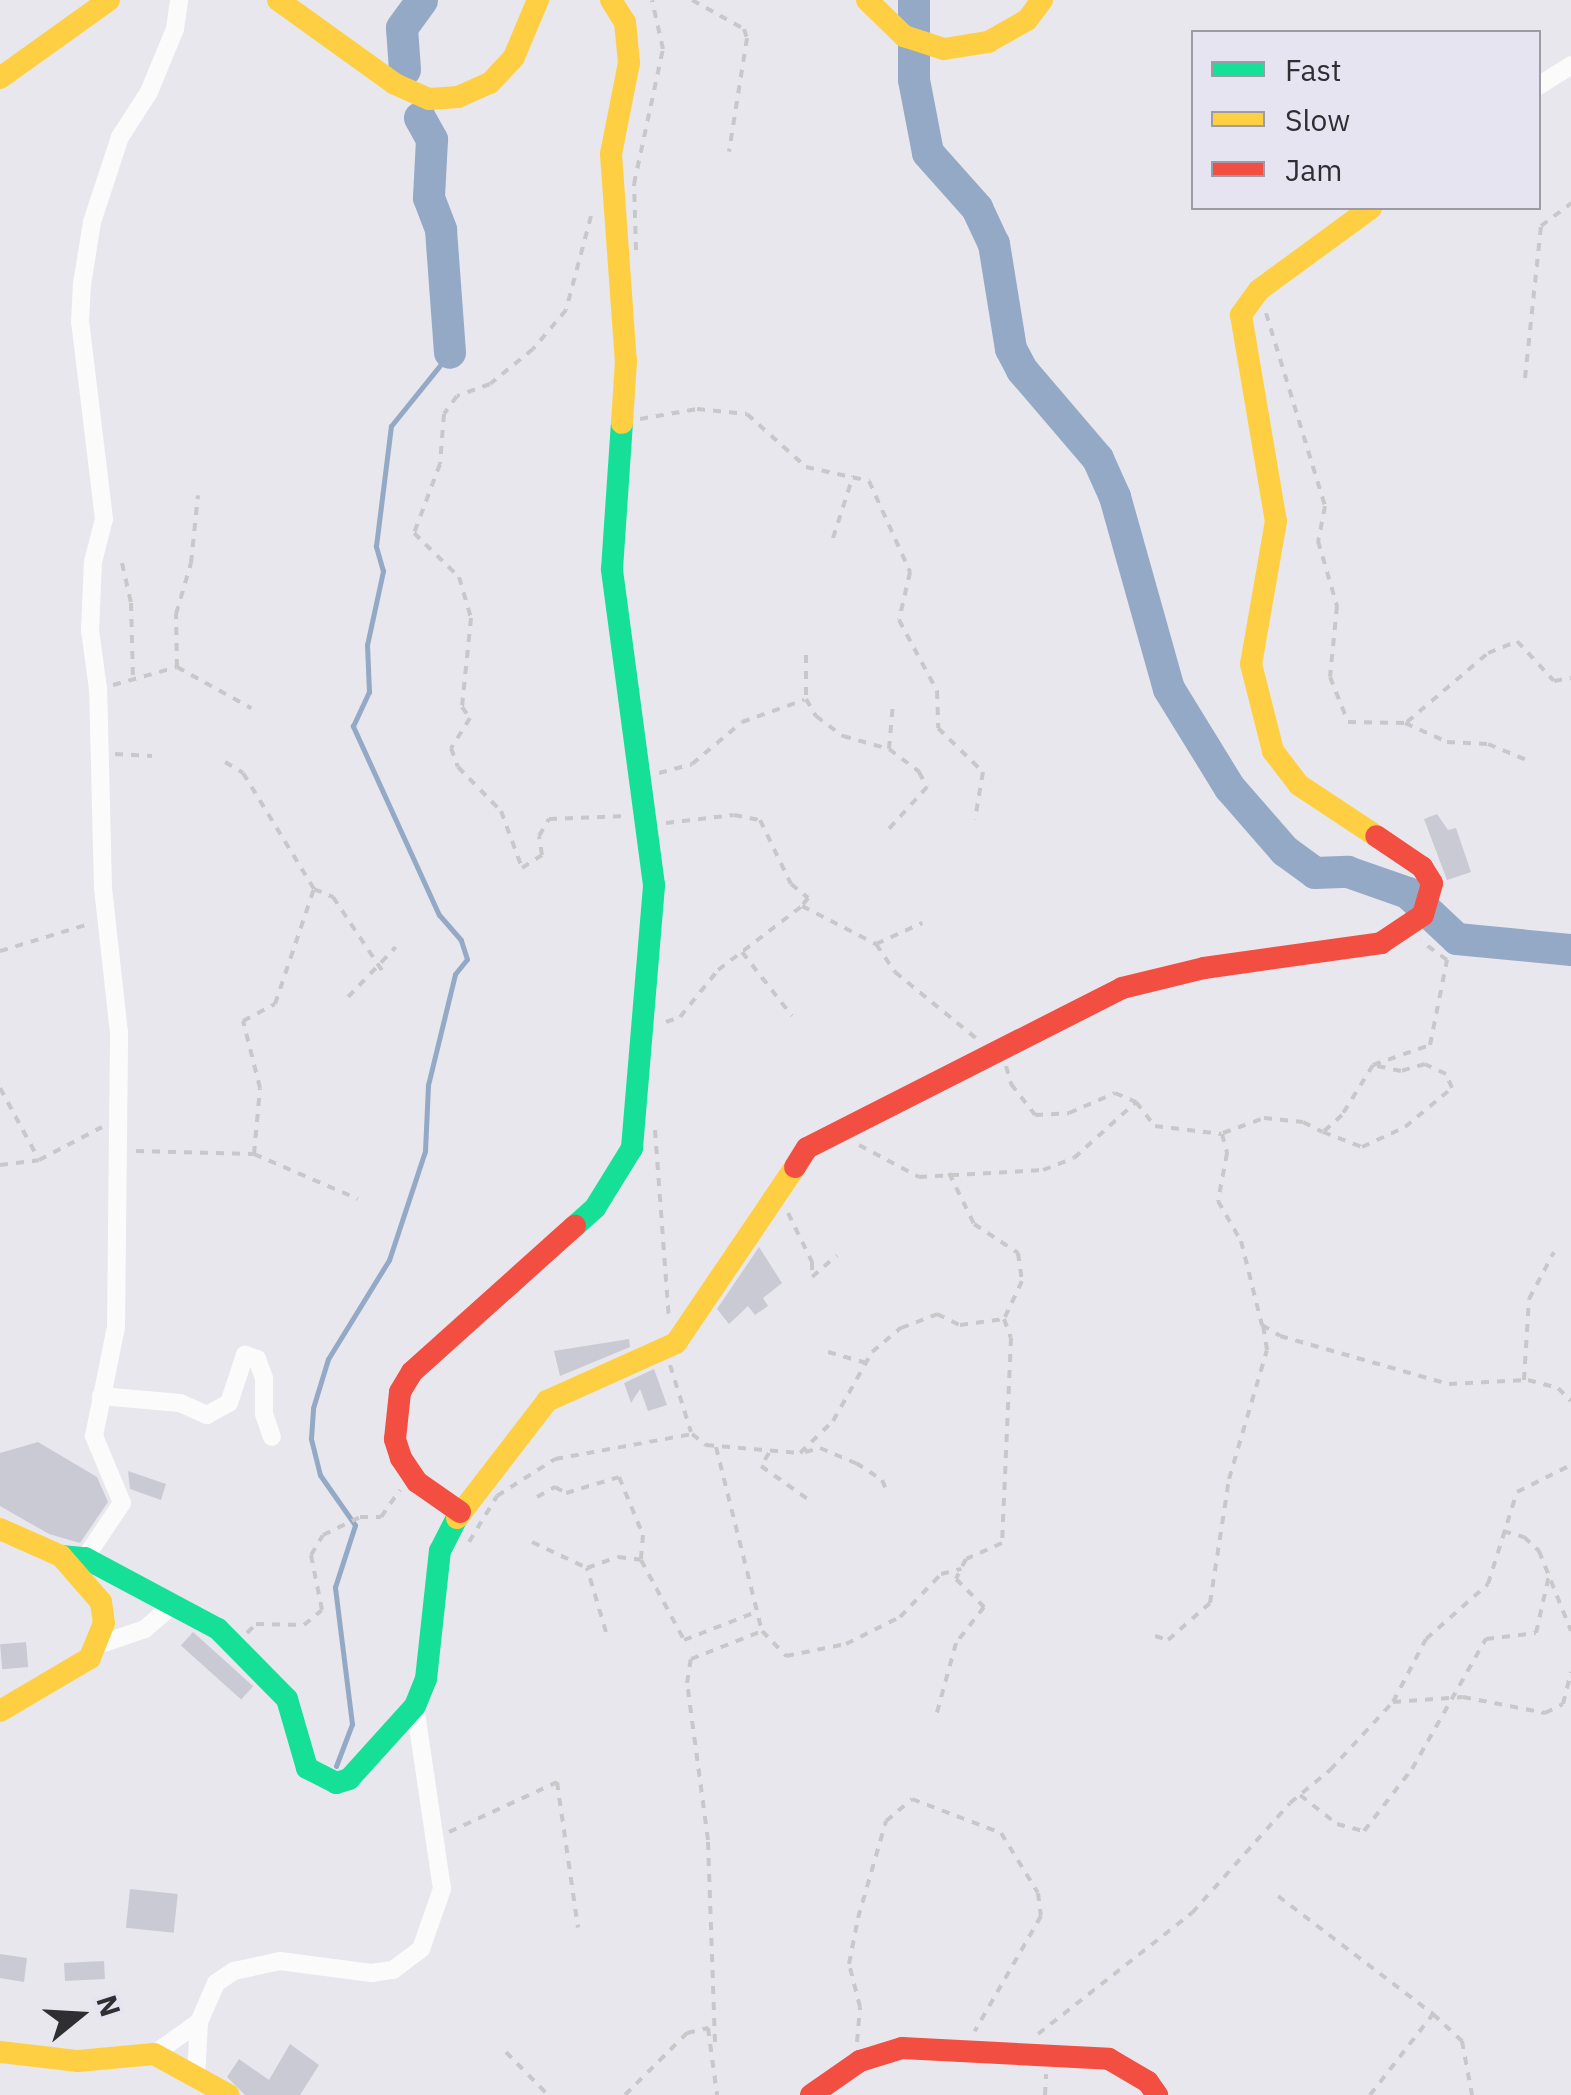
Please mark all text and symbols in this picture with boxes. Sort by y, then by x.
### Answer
legend [1191,30,1541,210]
text: Fast [1285,50,1342,89]
text: Slow [1285,100,1350,139]
text: Jam [1285,150,1343,189]
north arrow [30,1965,130,2065]
text: N [88,1990,130,2021]

